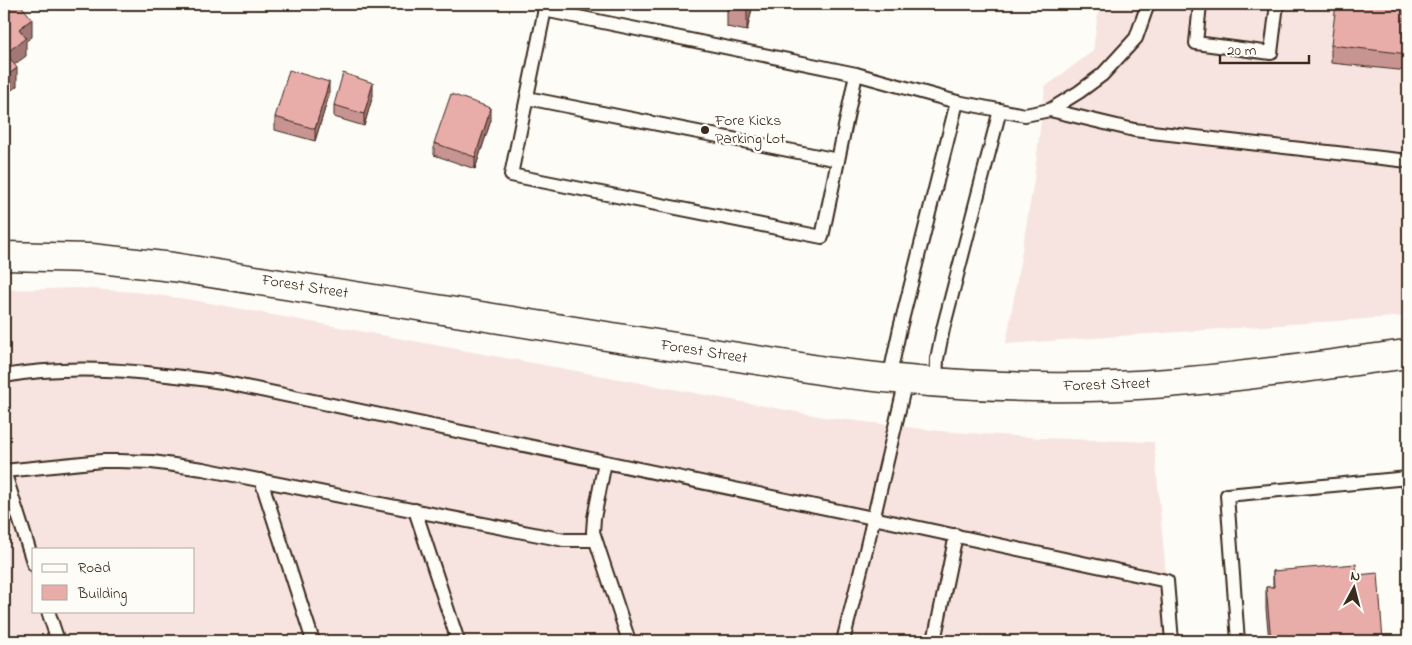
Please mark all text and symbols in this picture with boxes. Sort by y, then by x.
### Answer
scale bar [1220,32,1308,64]
text: 20 m [1227,40,1257,62]
place label: Fore Kicks Parking Lot [714,109,786,151]
marker: Fore Kicks Parking Lot [699,124,711,136]
street label: Forest Street [259,268,351,306]
street label: Forest Street [658,333,750,371]
street label: Forest Street [1062,371,1152,399]
legend [32,548,195,612]
text: Road [78,557,111,579]
north arrow [1330,562,1380,612]
text: N [1349,566,1361,588]
text: Building [77,583,127,606]

